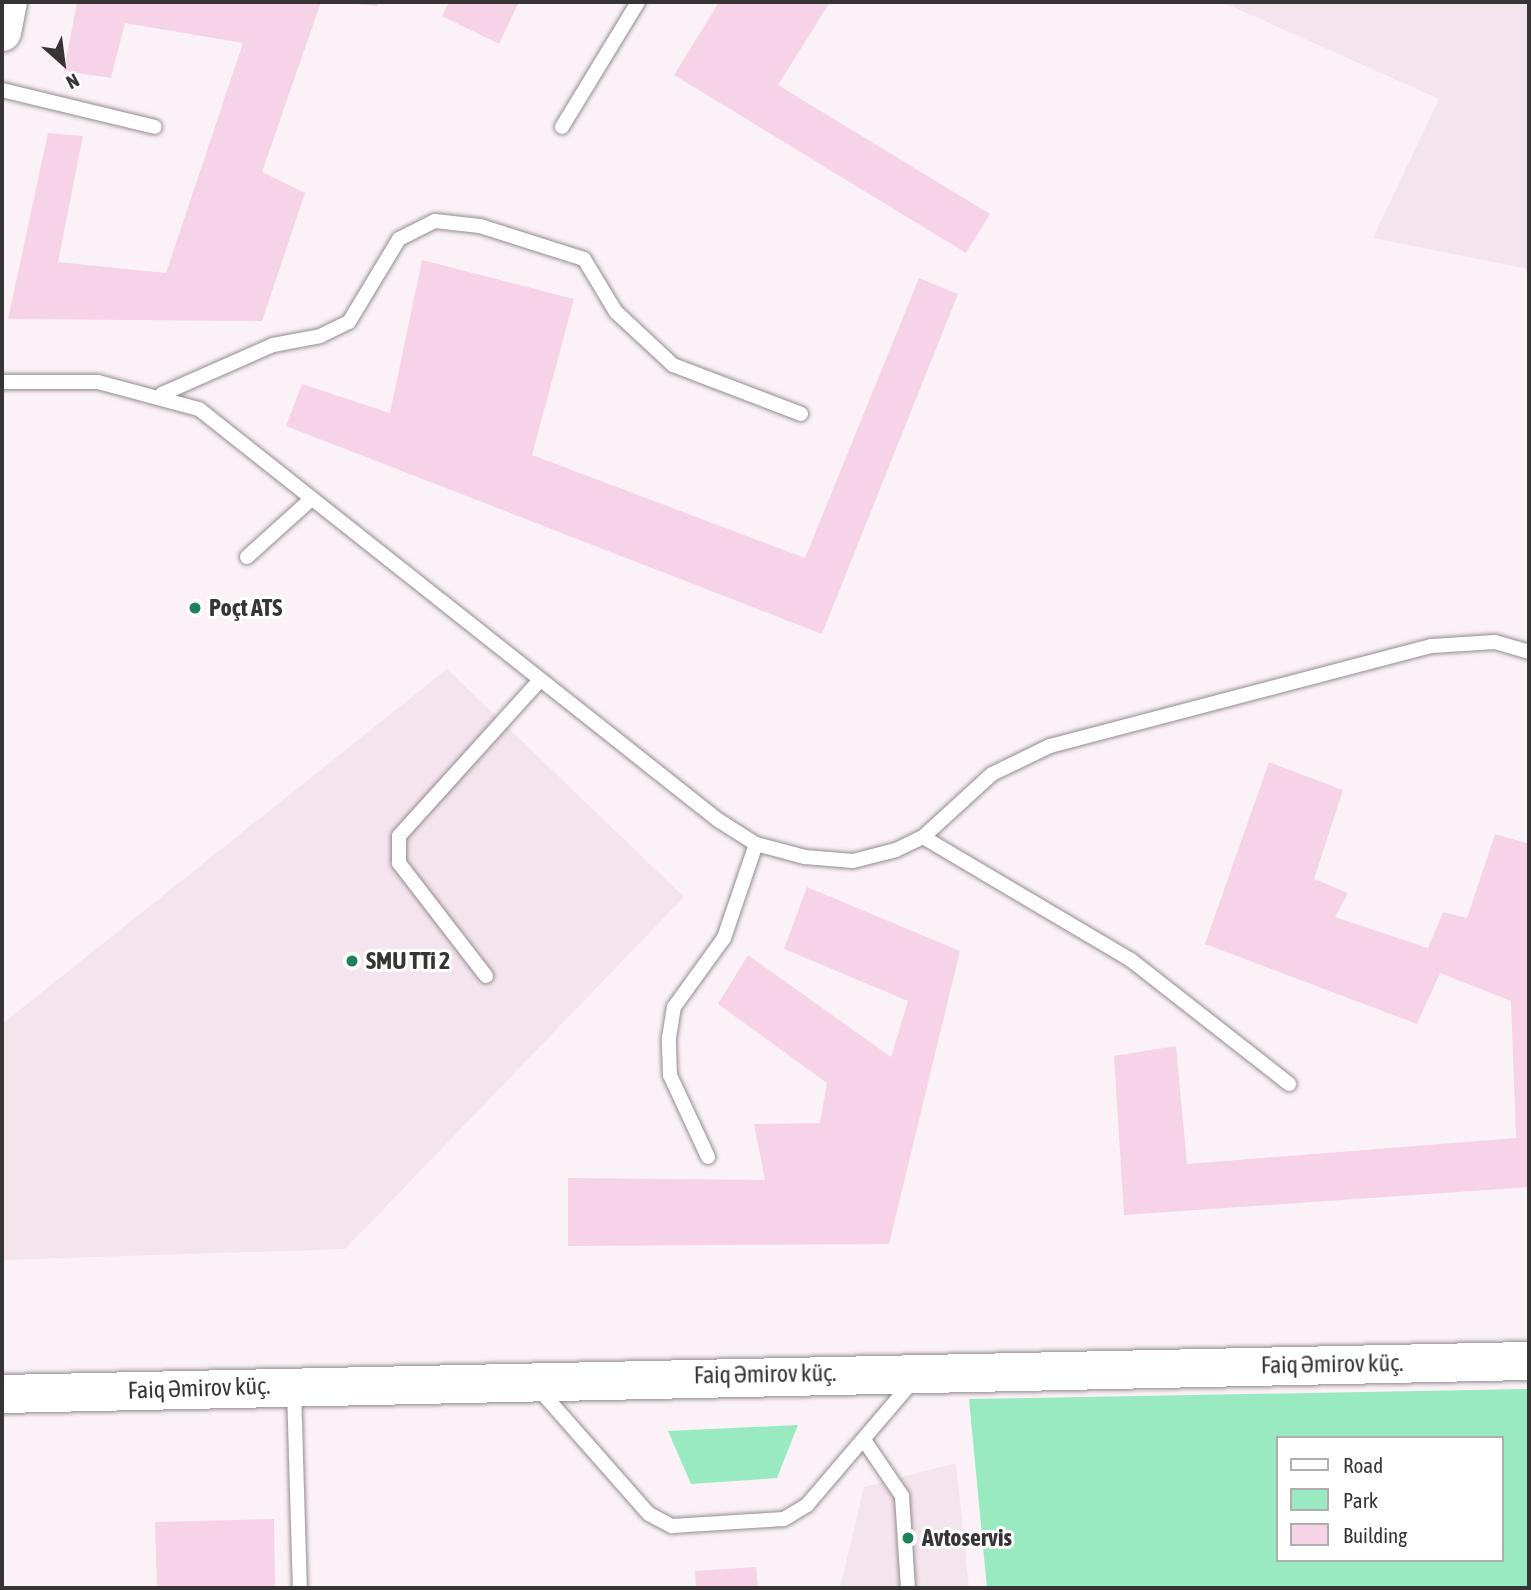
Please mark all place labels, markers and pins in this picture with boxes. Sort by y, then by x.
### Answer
place label: Poçt ATS [209,594,282,622]
marker: Poçt ATS [187,600,203,616]
place label: SMU TTi 2 [366,947,450,975]
marker: SMU TTi 2 [344,953,360,969]
place label: Avtoservis [922,1524,1012,1552]
marker: Avtoservis [900,1530,916,1546]

